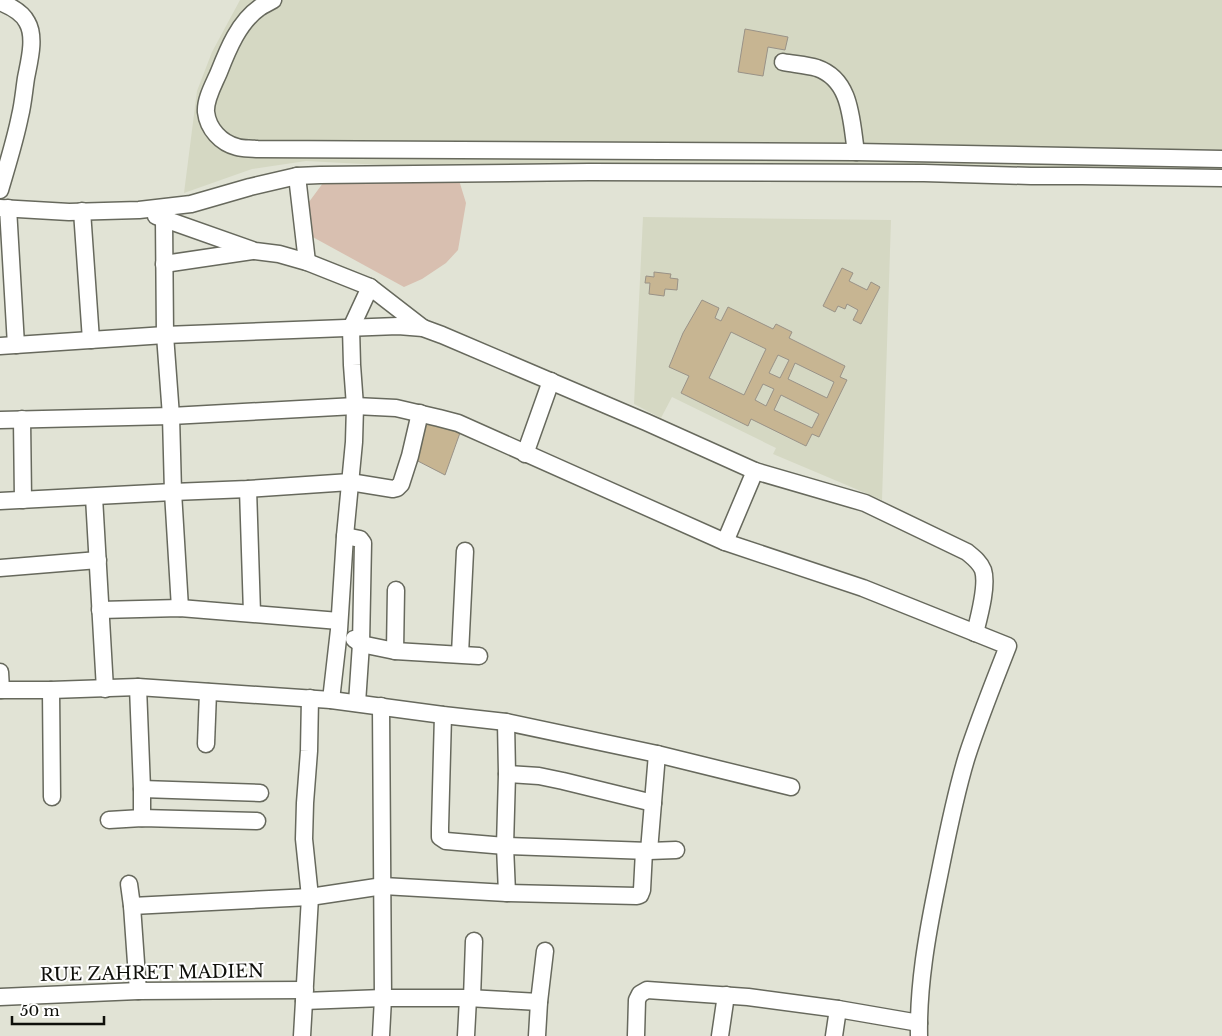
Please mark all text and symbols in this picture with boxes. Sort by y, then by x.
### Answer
street label: RUE ZAHRET MADIEN [40,960,264,986]
scale bar [12,994,105,1026]
text: 50 m [20,1001,60,1020]

